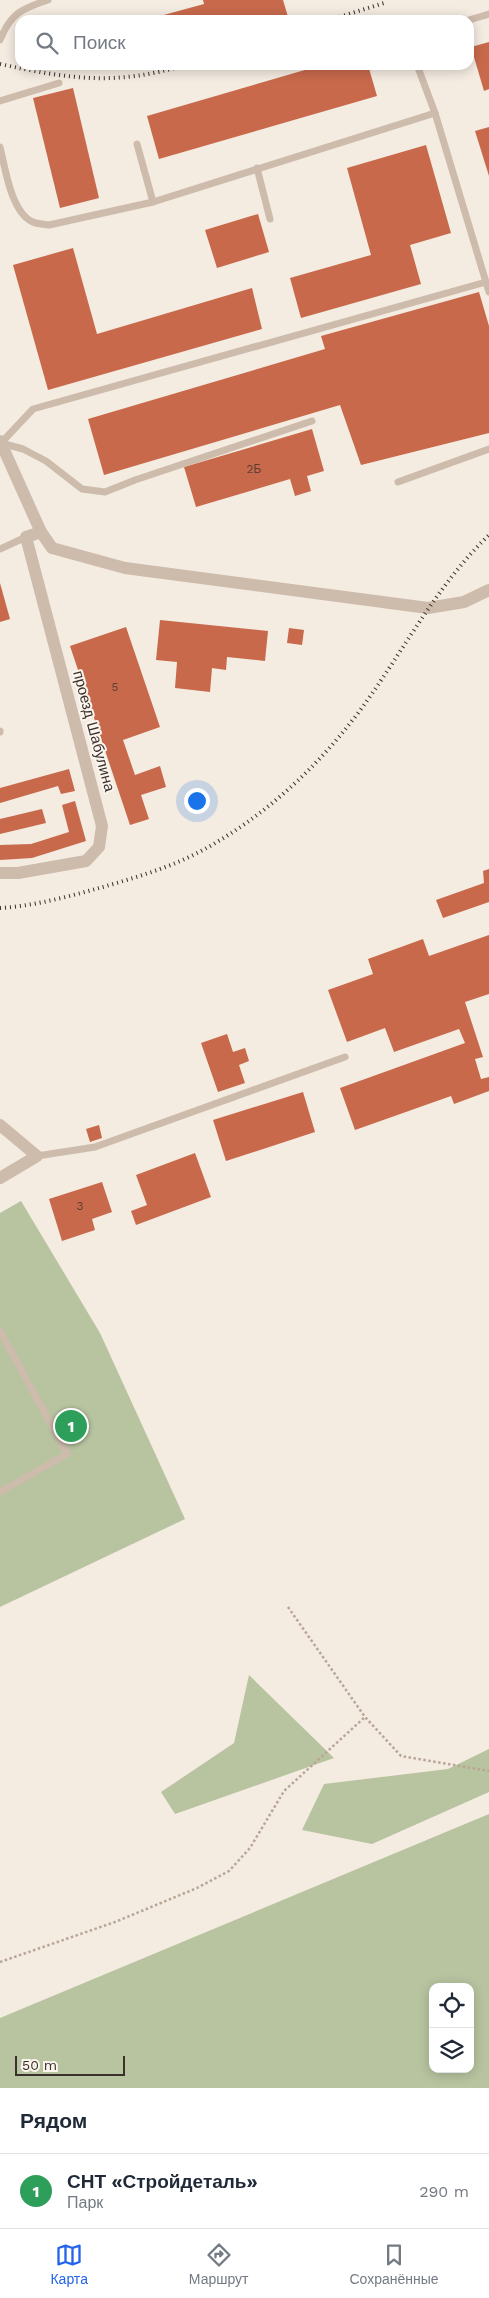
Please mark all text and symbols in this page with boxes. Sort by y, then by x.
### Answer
search box [15,15,474,70]
icon: search [33,29,61,57]
text: Поиск [73,31,126,54]
house number: 2Б [247,462,262,476]
street label: проезд Шабулина [69,669,119,794]
house number: 5 [112,680,119,694]
your location [184,788,210,814]
house number: 3 [77,1199,84,1213]
pin: 1 [55,1407,87,1445]
map controls [429,1983,474,2073]
button: locate [429,1983,474,2028]
button: layers [429,2028,474,2073]
scale bar [15,2053,125,2076]
text: 50 m [22,2057,57,2073]
text: Рядом [20,2108,87,2133]
text: СНТ «Стройдеталь» [67,2170,258,2193]
text: 1 [33,2182,39,2201]
text: 290 m [419,2182,469,2201]
text: Парк [67,2193,103,2212]
tab: Карта [50,2241,88,2287]
tab: Маршрут [189,2241,249,2287]
tab: Сохранённые [349,2241,439,2287]

